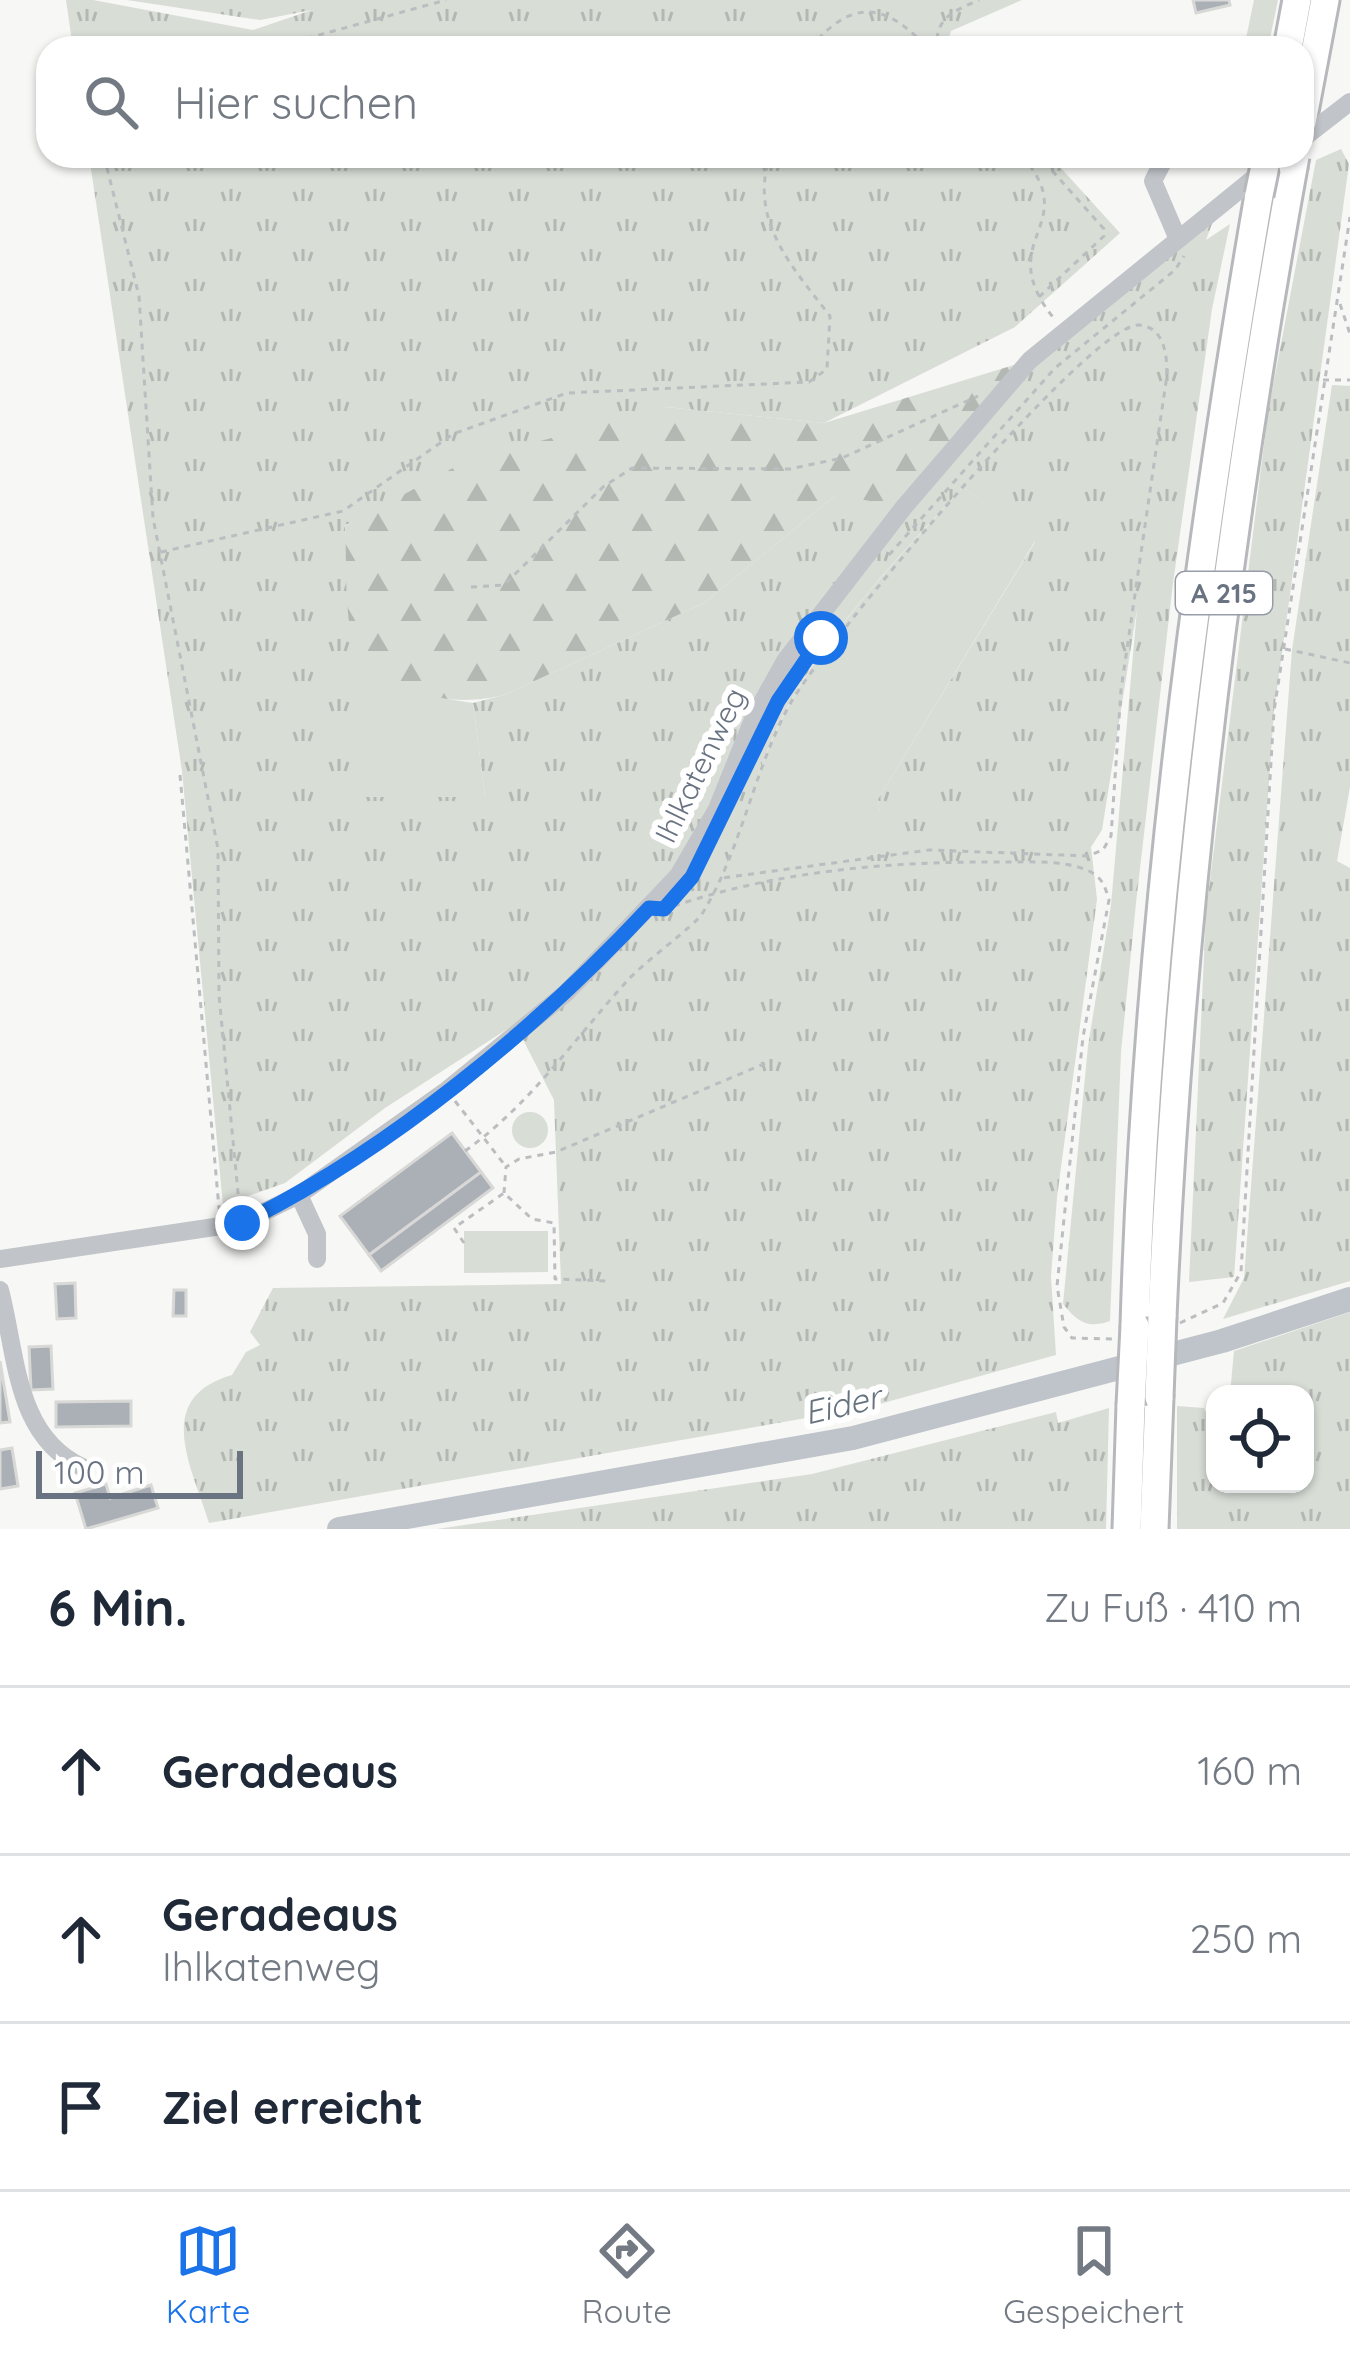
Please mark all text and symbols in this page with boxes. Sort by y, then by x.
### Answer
search box [36,36,1314,168]
icon: search [78,69,144,135]
text: Hier suchen [174,74,418,130]
road number: A 215 [1176,572,1272,614]
route start [794,611,848,665]
street label: Ihlkatenweg [646,681,754,849]
route end [215,1196,269,1250]
water label: Eider [800,1374,888,1433]
map controls [1206,1385,1314,1493]
button: locate [1206,1385,1314,1493]
scale bar [36,1445,243,1498]
text: 100 m [54,1451,145,1492]
text: 6 Min. [48,1575,187,1639]
text: Zu Fuß · 410 m [1044,1583,1302,1632]
icon: ahead [48,1738,114,1804]
text: Geradeaus [162,1743,398,1799]
text: 160 m [1197,1746,1302,1795]
text: Geradeaus [162,1886,398,1942]
icon: ahead [48,1906,114,1972]
text: 250 m [1190,1914,1302,1963]
text: Ihlkatenweg [162,1942,380,1991]
icon: arrive [48,2074,114,2140]
text: Ziel erreicht [162,2079,423,2135]
tab: Karte [166,2218,250,2331]
tab: Route [582,2218,672,2331]
tab: Gespeichert [1003,2218,1184,2331]

